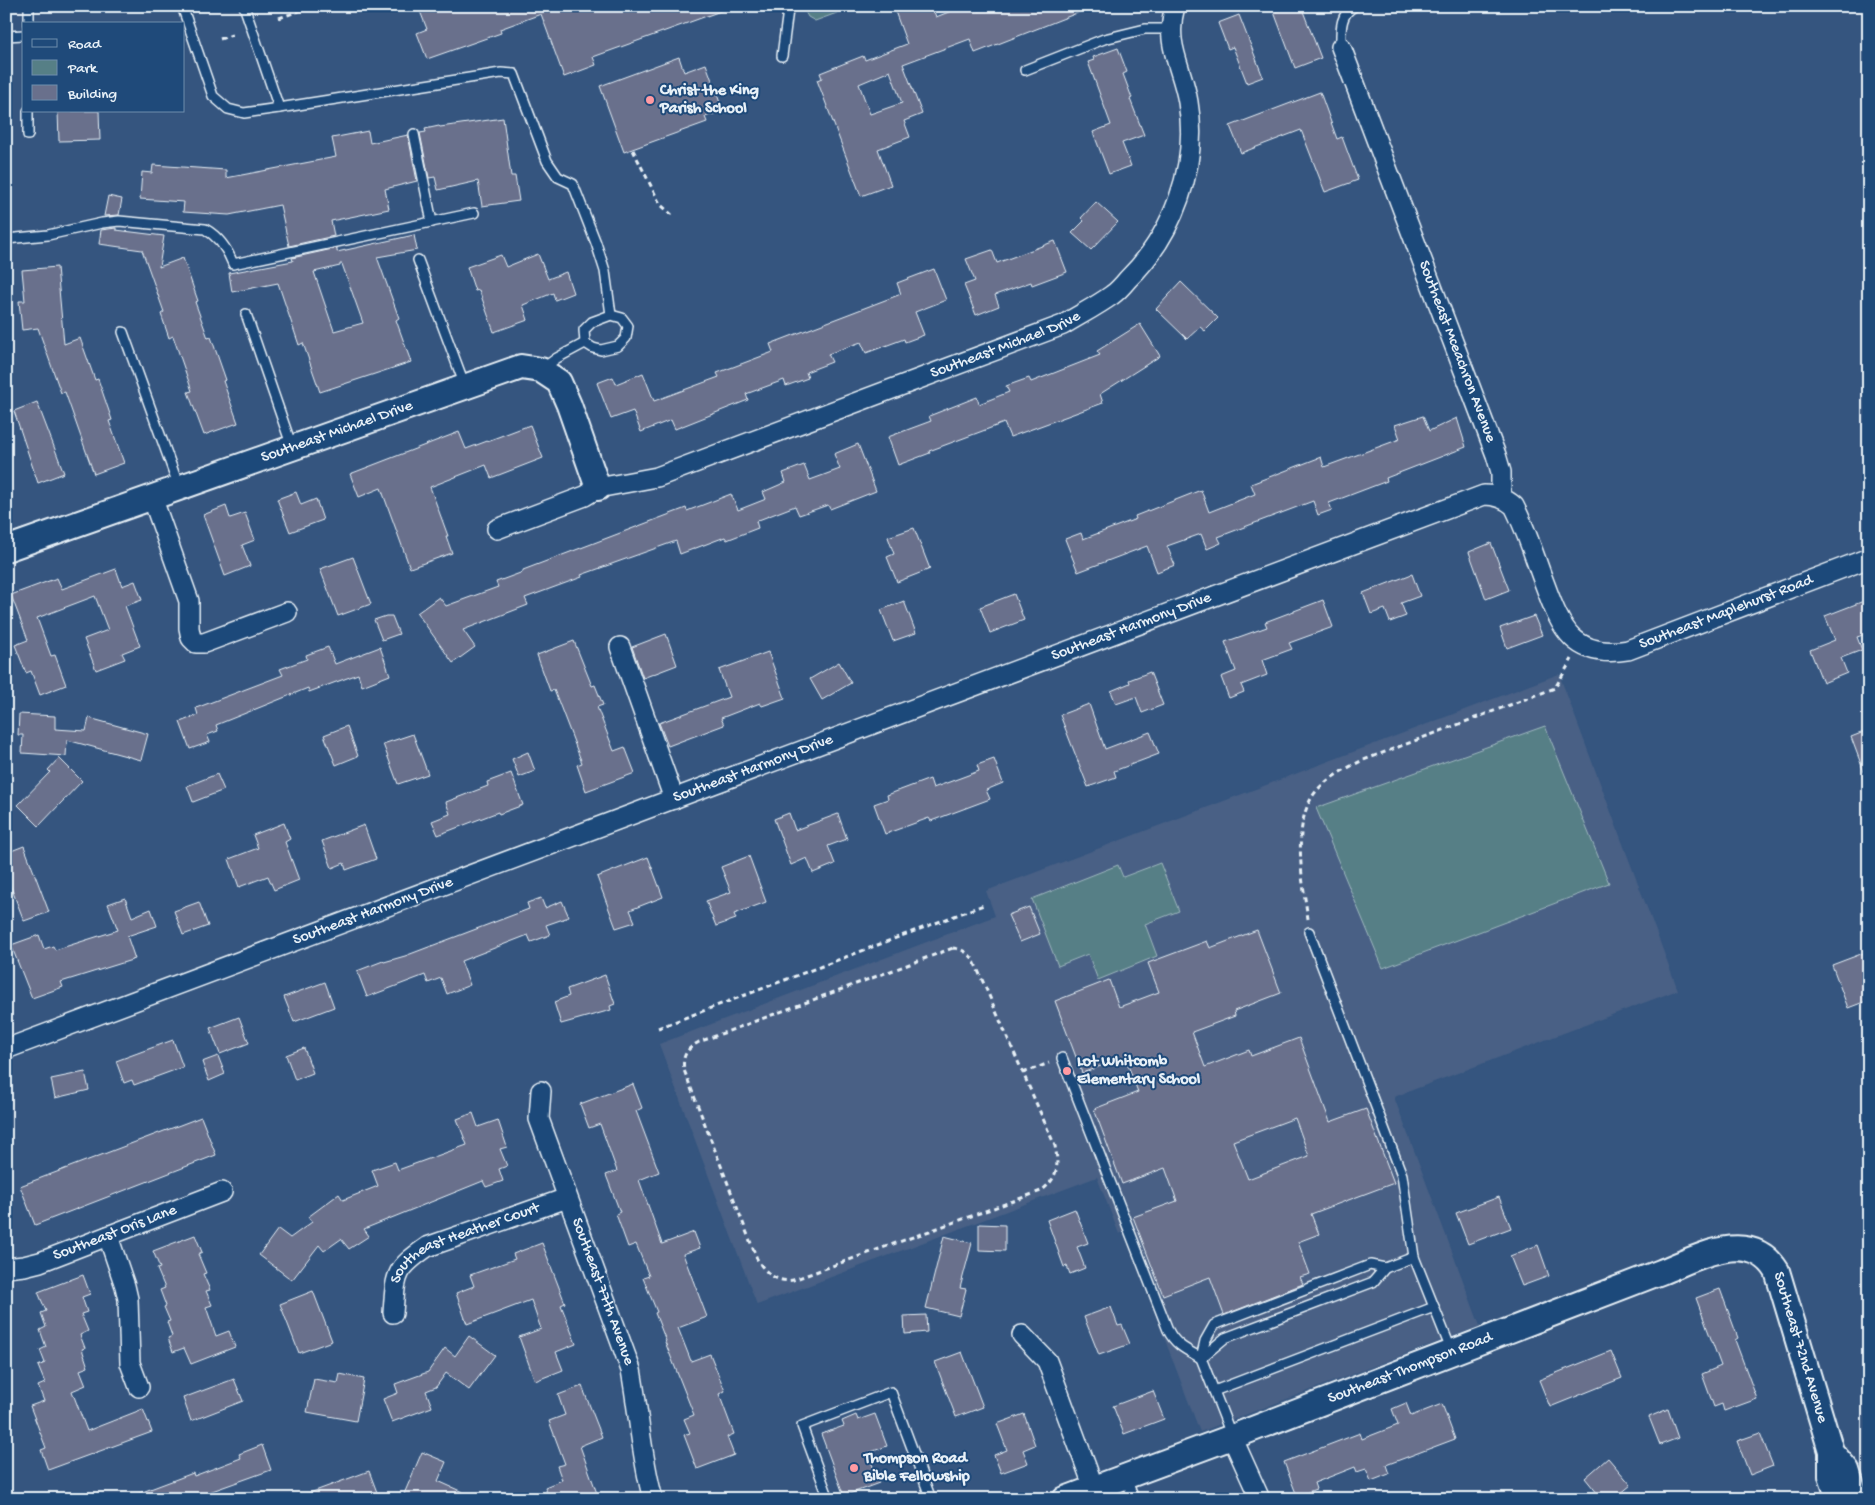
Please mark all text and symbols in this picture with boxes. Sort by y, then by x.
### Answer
legend [22,22,185,112]
text: Road [68,36,102,54]
text: Park [67,60,98,78]
place label: Christ the King Parish School [659,82,759,119]
text: Building [67,86,117,104]
marker: Christ the King Parish School [644,94,656,106]
street label: Southeast Mceachron Avenue [1414,258,1500,446]
street label: Southeast Michael Drive [928,307,1085,383]
street label: Southeast Michael Drive [258,396,416,468]
street label: Southeast Maplehurst Road [1637,570,1817,654]
street label: Southeast Harmony Drive [1049,588,1215,666]
street label: Southeast Harmony Drive [671,730,837,808]
street label: Southeast Harmony Drive [290,873,456,950]
place label: Lot Whitcomb Elementary School [1077,1053,1201,1090]
marker: Lot Whitcomb Elementary School [1061,1065,1073,1077]
street label: Southeast Heather Court [387,1198,544,1285]
street label: Southeast Oris Lane [51,1201,180,1265]
street label: Southeast 77th Avenue [567,1215,638,1369]
street label: Southeast 72nd Avenue [1768,1270,1832,1426]
street label: Southeast Thompson Road [1325,1328,1497,1409]
place label: Thompson Road Bible Fellowship [862,1450,970,1487]
marker: Thompson Road Bible Fellowship [848,1462,860,1474]

